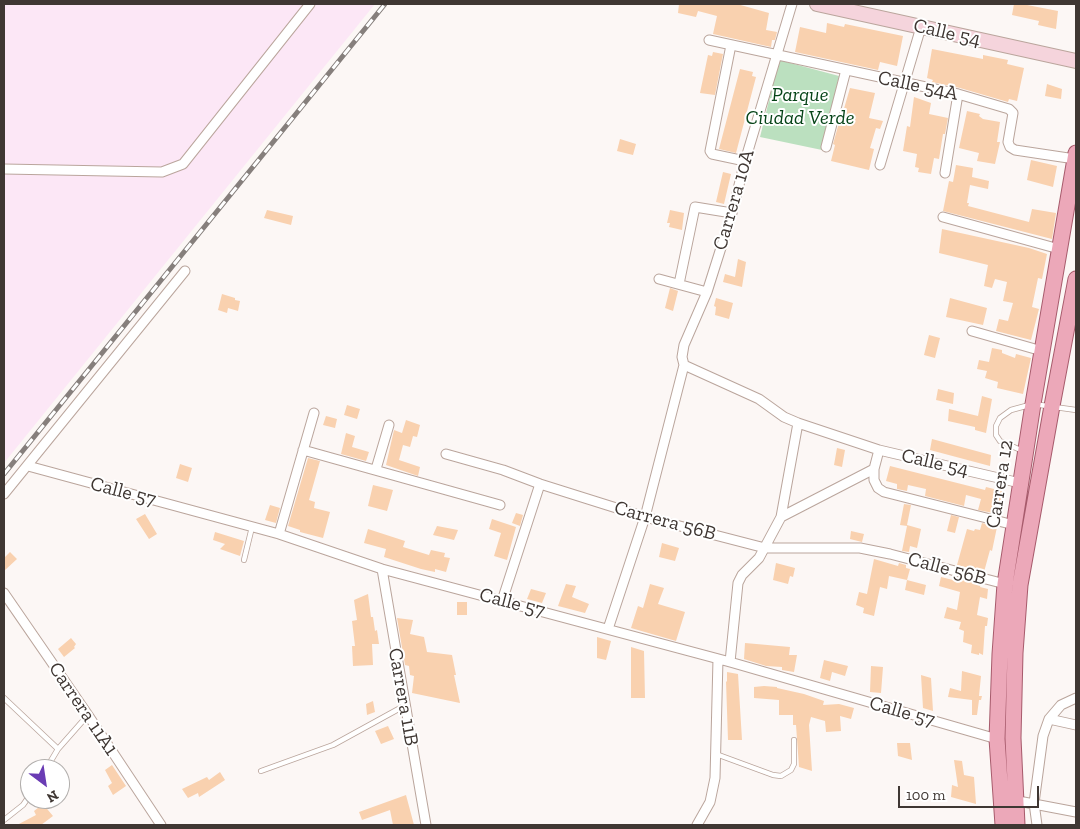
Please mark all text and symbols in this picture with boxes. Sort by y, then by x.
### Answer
street label: Calle 54 [911,14,983,52]
street label: Calle 54A [876,66,960,106]
park label: Parque Ciudad Verde [746,83,854,130]
street label: Carrera 10A [708,147,760,253]
street label: Carrera 12 [981,438,1019,530]
street label: Calle 54 [899,444,971,482]
street label: Calle 57 [88,472,158,512]
street label: Carrera 56B [612,496,718,546]
street label: Calle 56B [905,547,989,591]
street label: Calle 57 [477,583,547,623]
street label: Carrera 11B [383,646,423,748]
street label: Carrera 11A1 [43,658,123,760]
street label: Calle 57 [867,691,937,733]
north arrow [20,759,70,809]
scale bar [900,776,1041,808]
text: N [44,786,61,806]
text: 100 m [906,786,945,804]

